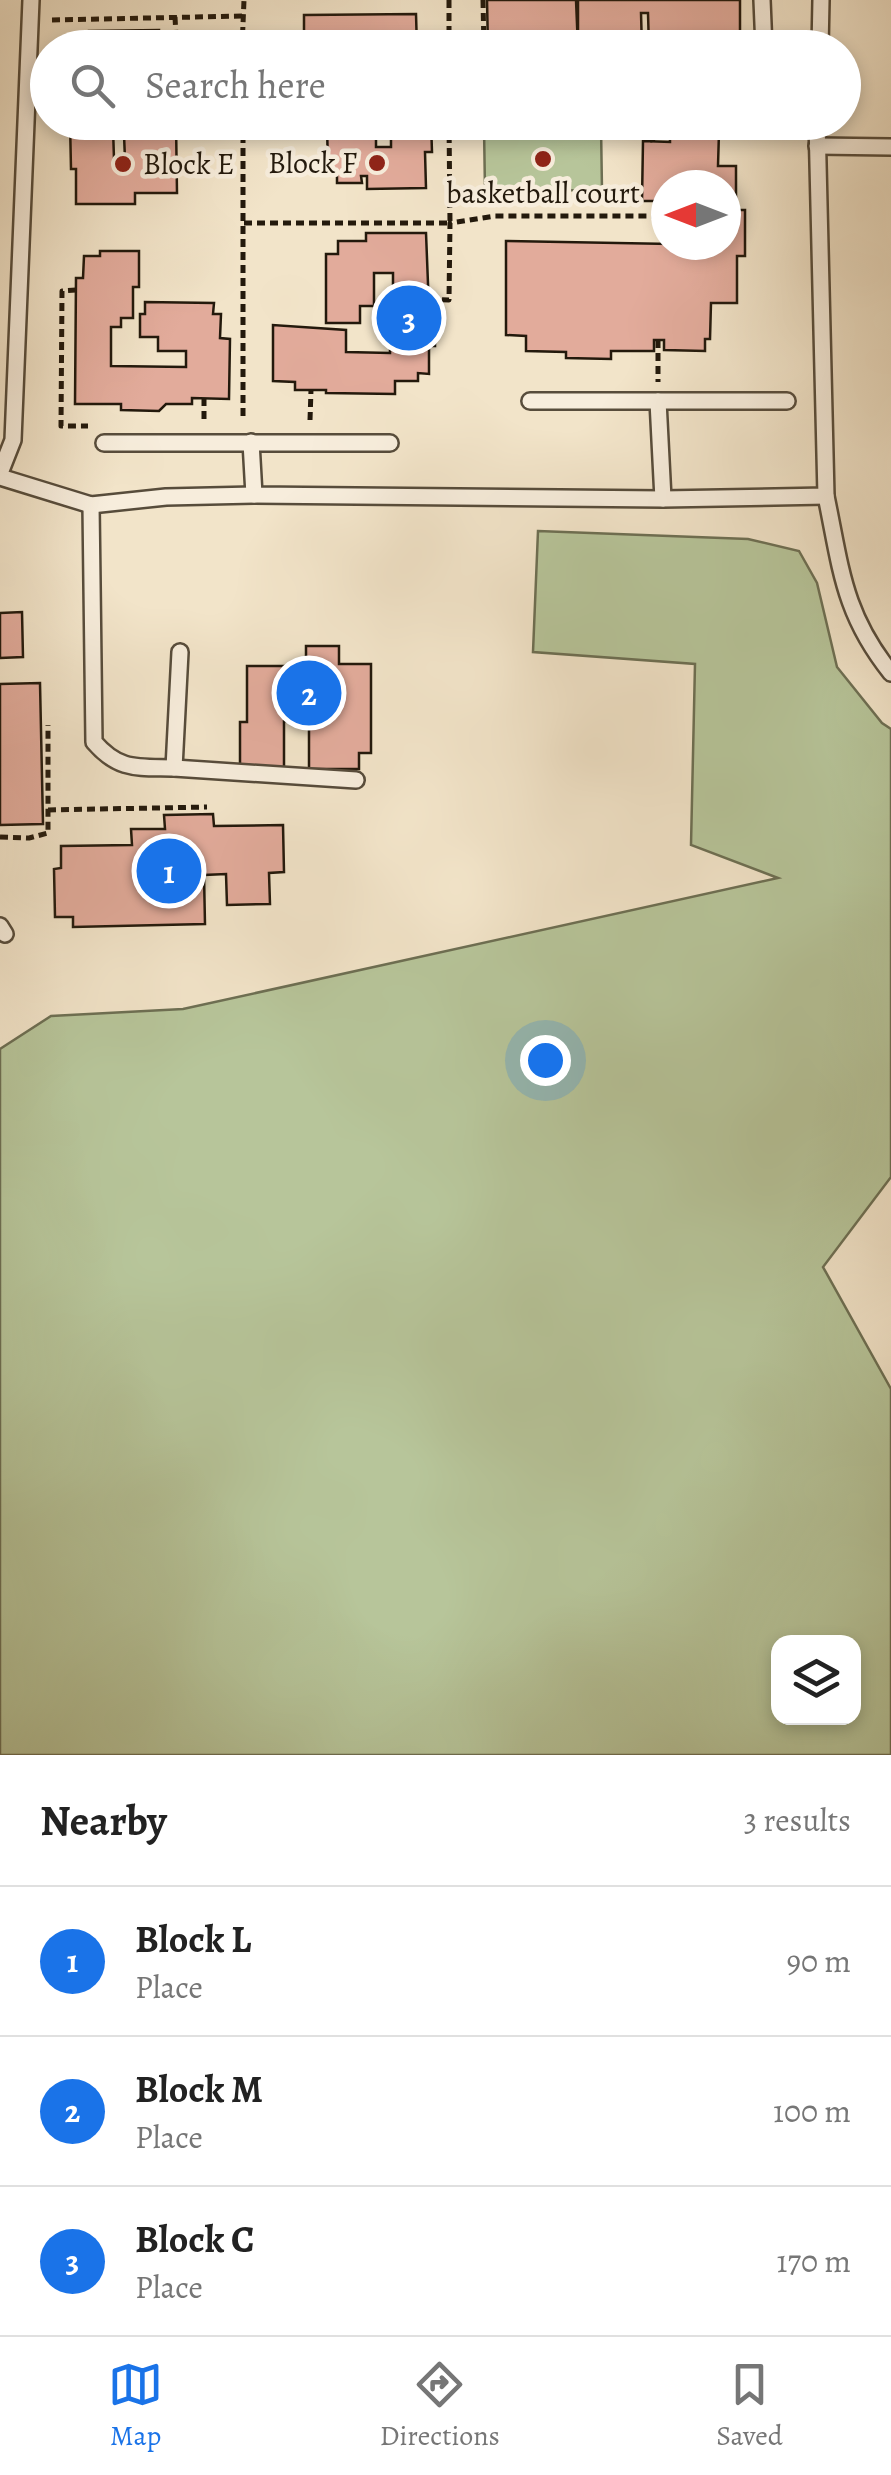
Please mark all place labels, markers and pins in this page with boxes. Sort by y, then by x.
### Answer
place label: Block F [268,143,357,183]
place label: Block E [143,144,234,184]
marker: basketball court [532,148,554,170]
marker: Block F [366,152,388,174]
marker: Block E [112,153,134,175]
place label: basketball court [446,173,640,213]
pin: 3 [376,280,442,356]
pin: 2 [276,656,342,730]
pin: 1 [136,834,202,908]

